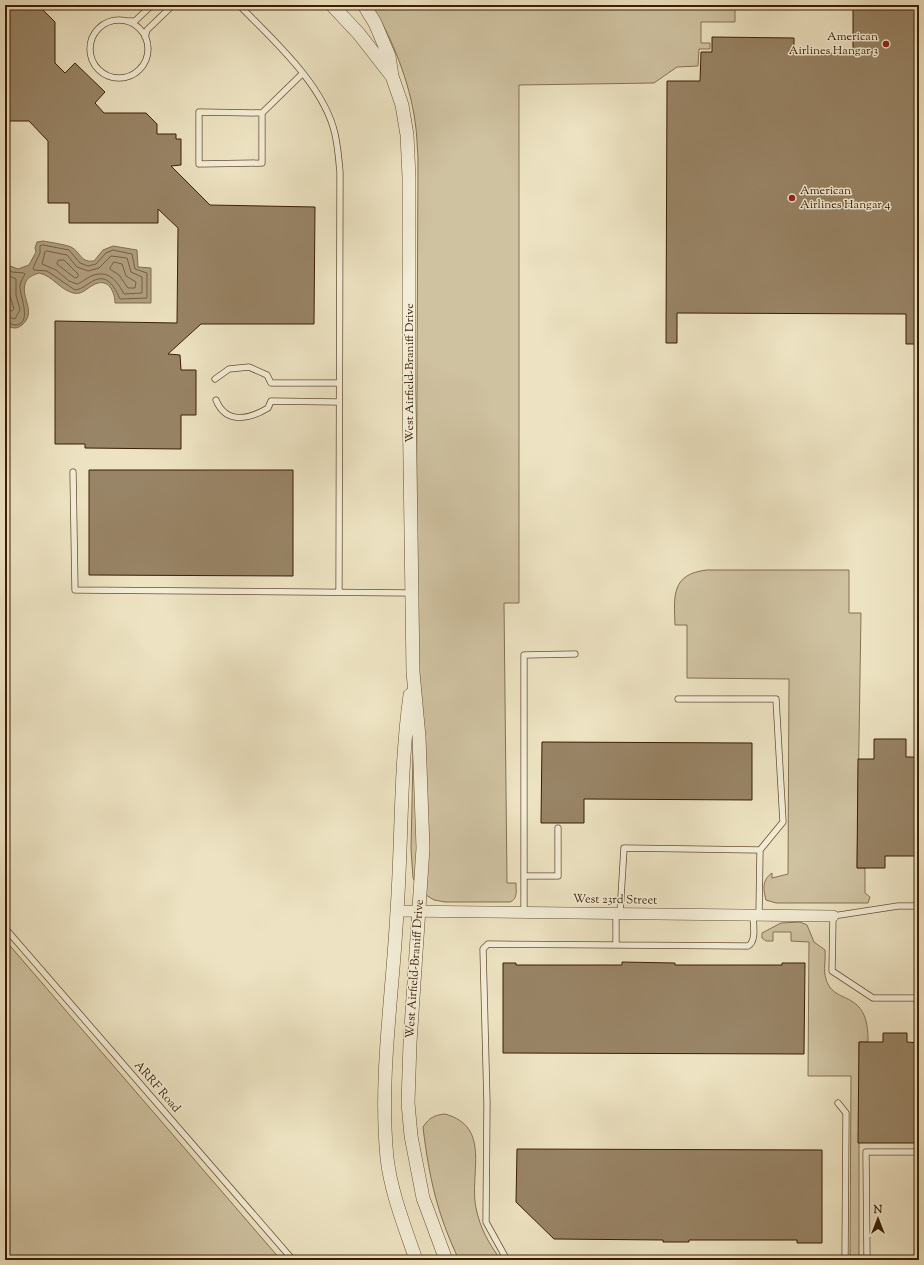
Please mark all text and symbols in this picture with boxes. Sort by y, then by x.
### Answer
place label: American Airlines Hangar 3 [789,28,878,60]
marker: American Airlines Hangar 3 [881,39,891,49]
place label: American Airlines Hangar 4 [800,182,890,214]
marker: American Airlines Hangar 4 [787,193,797,203]
street label: West Airfield-Braniff Drive [401,303,419,443]
street label: West 23rd Street [573,890,657,910]
street label: West Airfield-Braniff Drive [401,898,429,1039]
street label: ARRF Road [129,1057,185,1117]
north arrow [858,1199,898,1239]
text: N [873,1202,883,1218]

